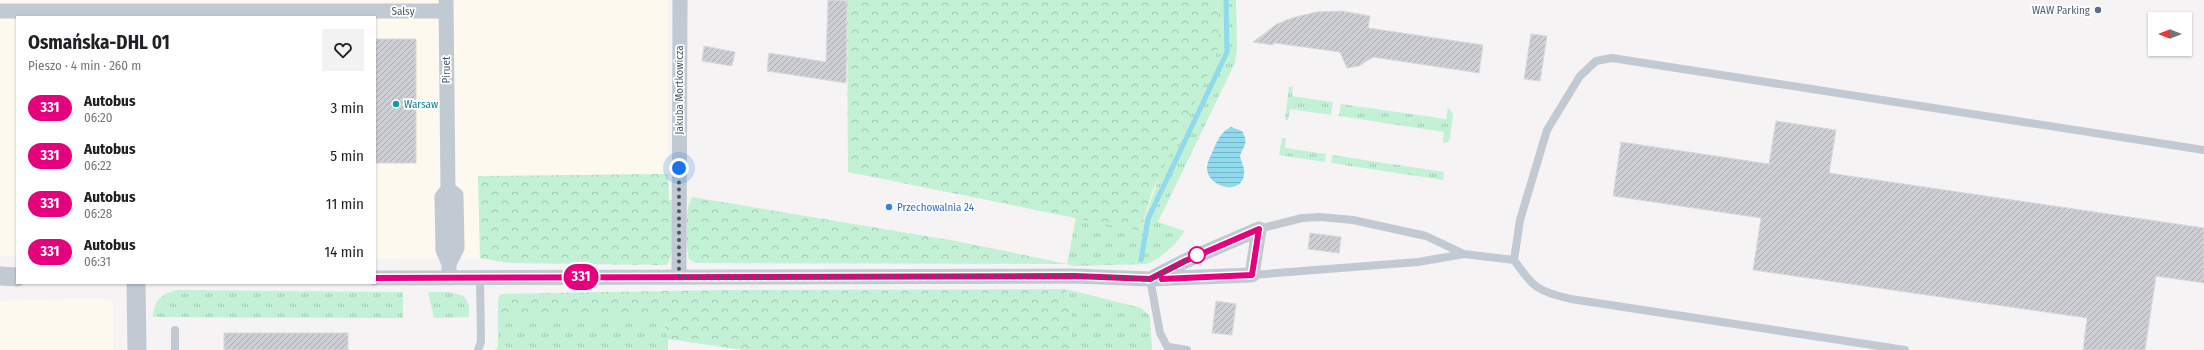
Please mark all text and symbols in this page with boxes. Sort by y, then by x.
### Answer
place label: WAW Parking [2032,4,2091,17]
street label: Salsy [391,5,415,18]
marker: WAW Parking [2093,5,2103,15]
north arrow [2148,12,2192,56]
map controls [2148,12,2192,56]
button: heart [322,29,364,71]
text: Osmańska-DHL 01 [28,31,170,54]
street label: Jakuba Mortkowicza [673,45,686,135]
street label: Piruet [440,56,453,84]
text: Pieszo · 4 min · 260 m [28,58,141,73]
text: Autobus [84,92,135,110]
place label: Warsaw [404,98,438,111]
text: 331 [41,99,59,116]
text: 3 min [330,99,364,117]
marker: Warsaw [391,99,401,109]
text: 06:20 [84,110,112,125]
text: Autobus [84,140,135,158]
text: 331 [41,147,59,164]
text: 5 min [330,147,364,165]
text: 06:22 [84,158,111,173]
your location [669,158,689,178]
text: Autobus [84,188,135,206]
text: 331 [41,195,59,212]
text: 11 min [326,195,364,213]
place label: Przechowalnia 24 [897,201,975,214]
marker: Przechowalnia 24 [884,202,894,212]
text: 06:28 [84,206,112,221]
text: Autobus [84,236,135,254]
text: 331 [41,243,59,260]
text: 14 min [324,243,364,261]
unlabelled marker [1188,246,1206,264]
text: 06:31 [84,254,111,269]
line badge: 331 [558,264,604,290]
text: 331 [572,268,590,285]

